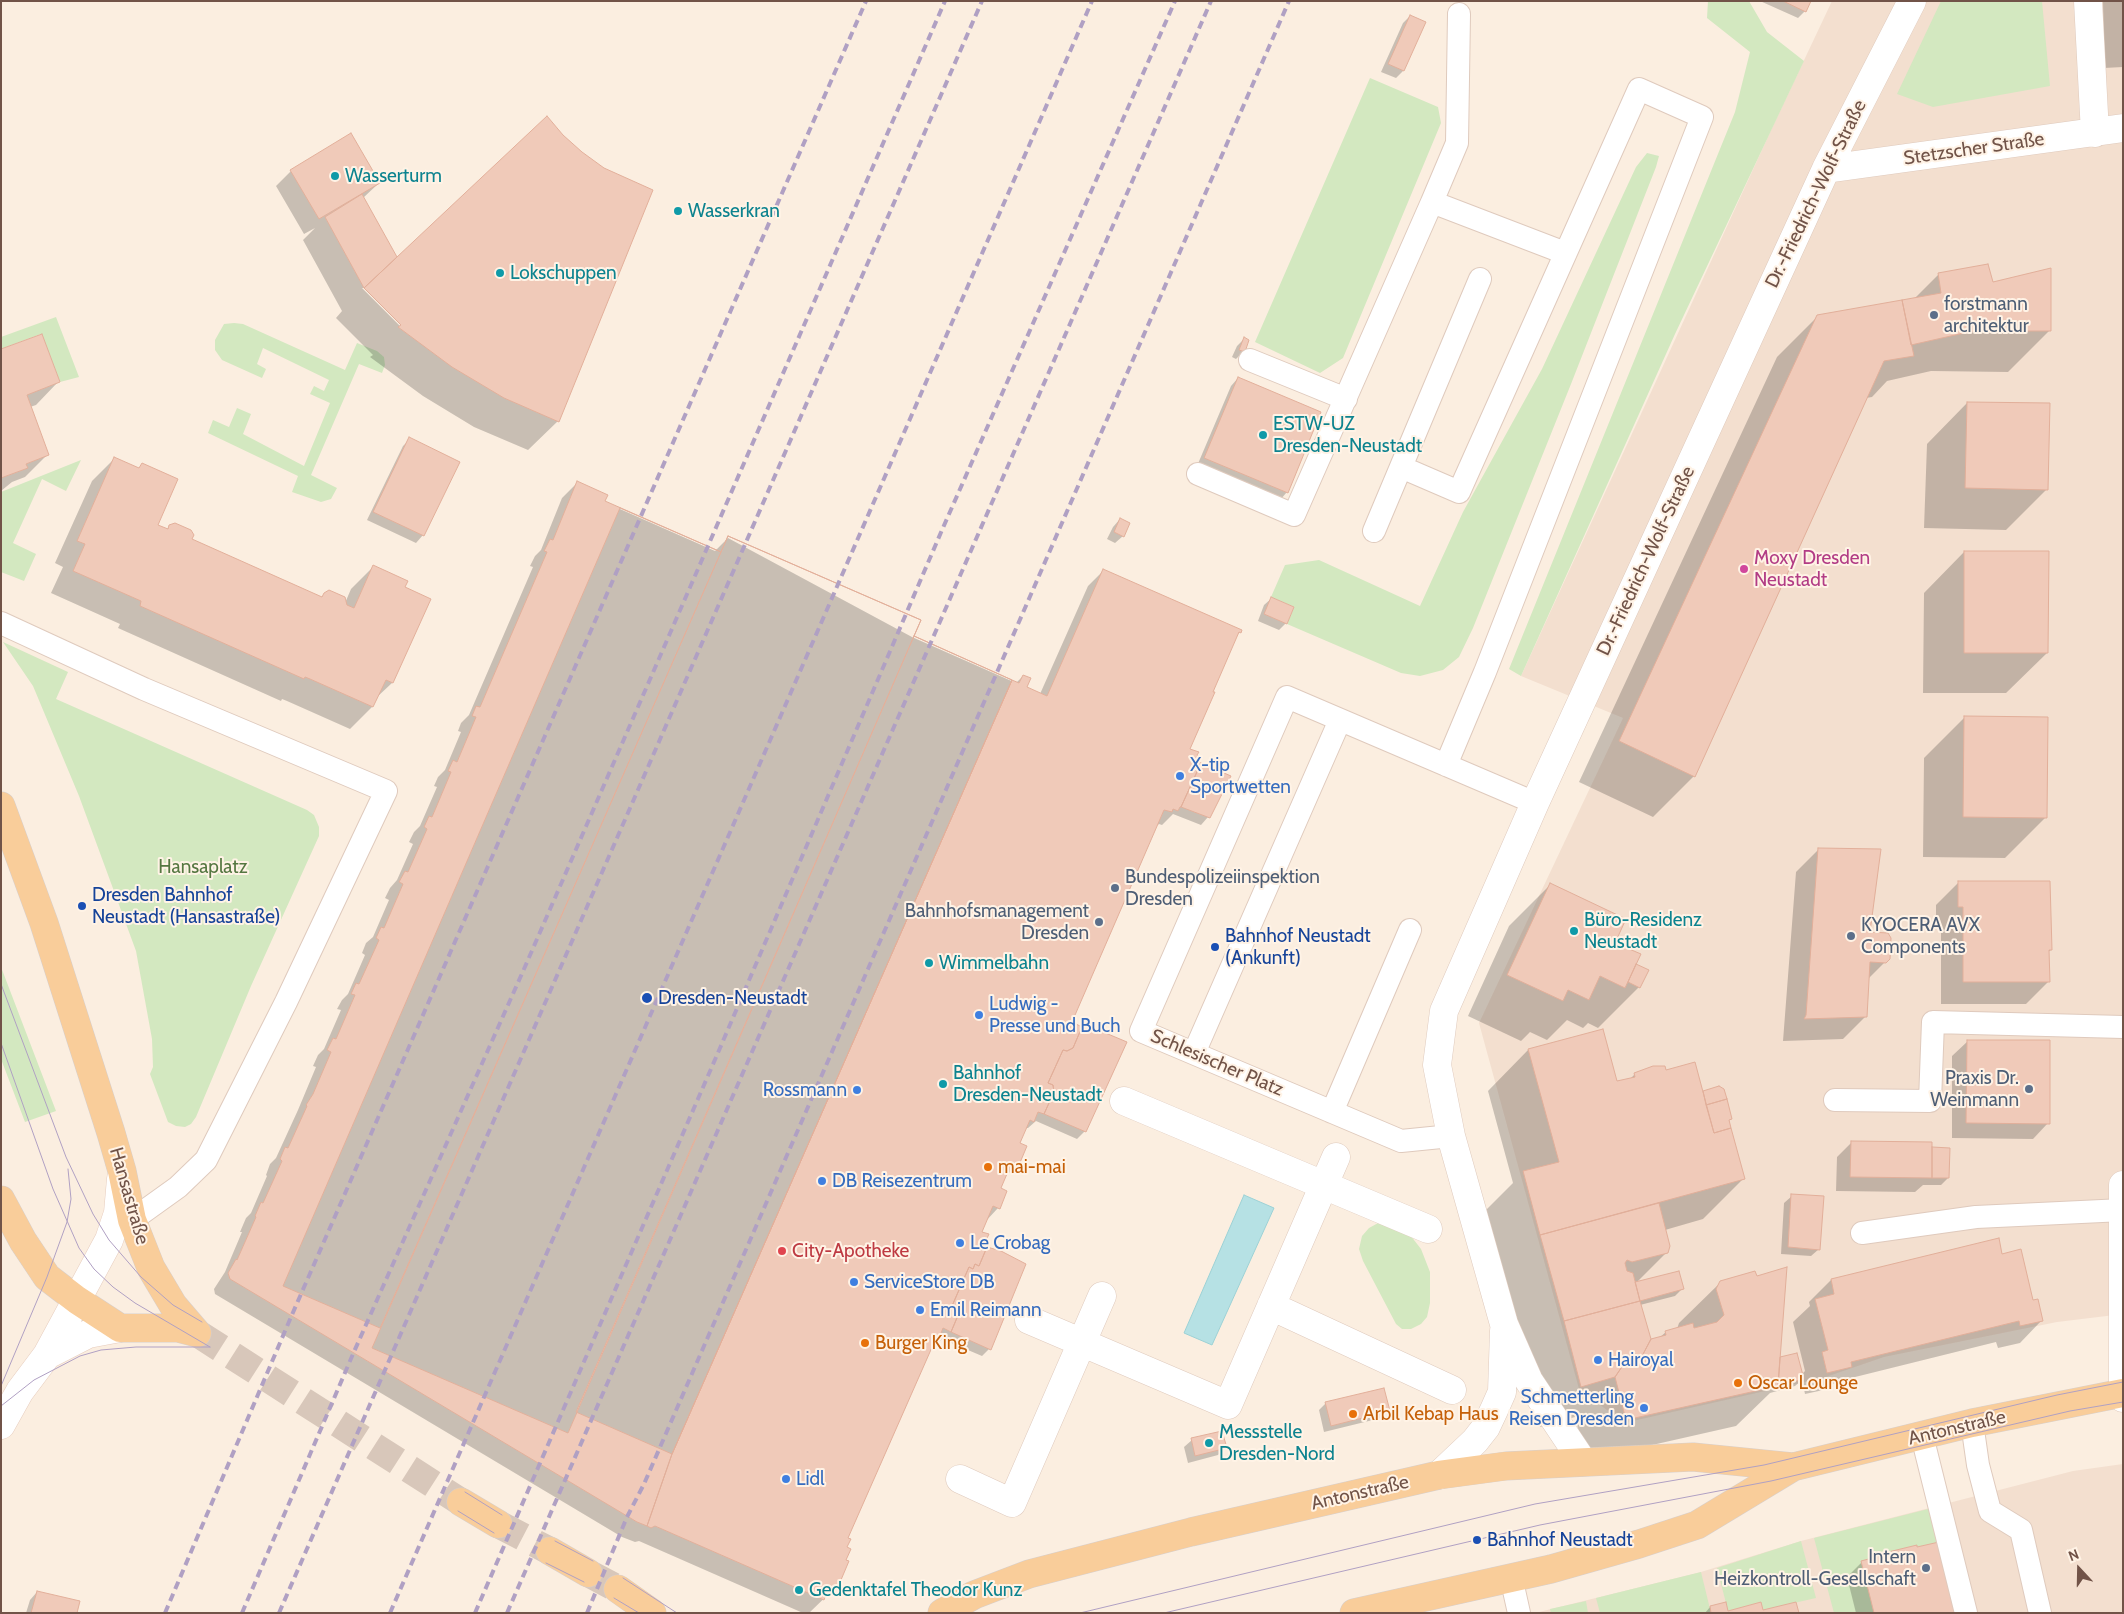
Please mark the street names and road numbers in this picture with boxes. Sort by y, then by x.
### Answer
street label: Dr.-Friedrich-Wolf-Straße [1761,96,1871,292]
street label: Stetzscher Straße [1902,128,2046,170]
street label: Dr.-Friedrich-Wolf-Straße [1592,463,1700,659]
street label: Schlesischer Platz [1147,1025,1287,1101]
street label: Hansastraße [104,1145,154,1247]
street label: Antonstraße [1906,1406,2008,1450]
street label: Antonstraße [1309,1471,1411,1515]

